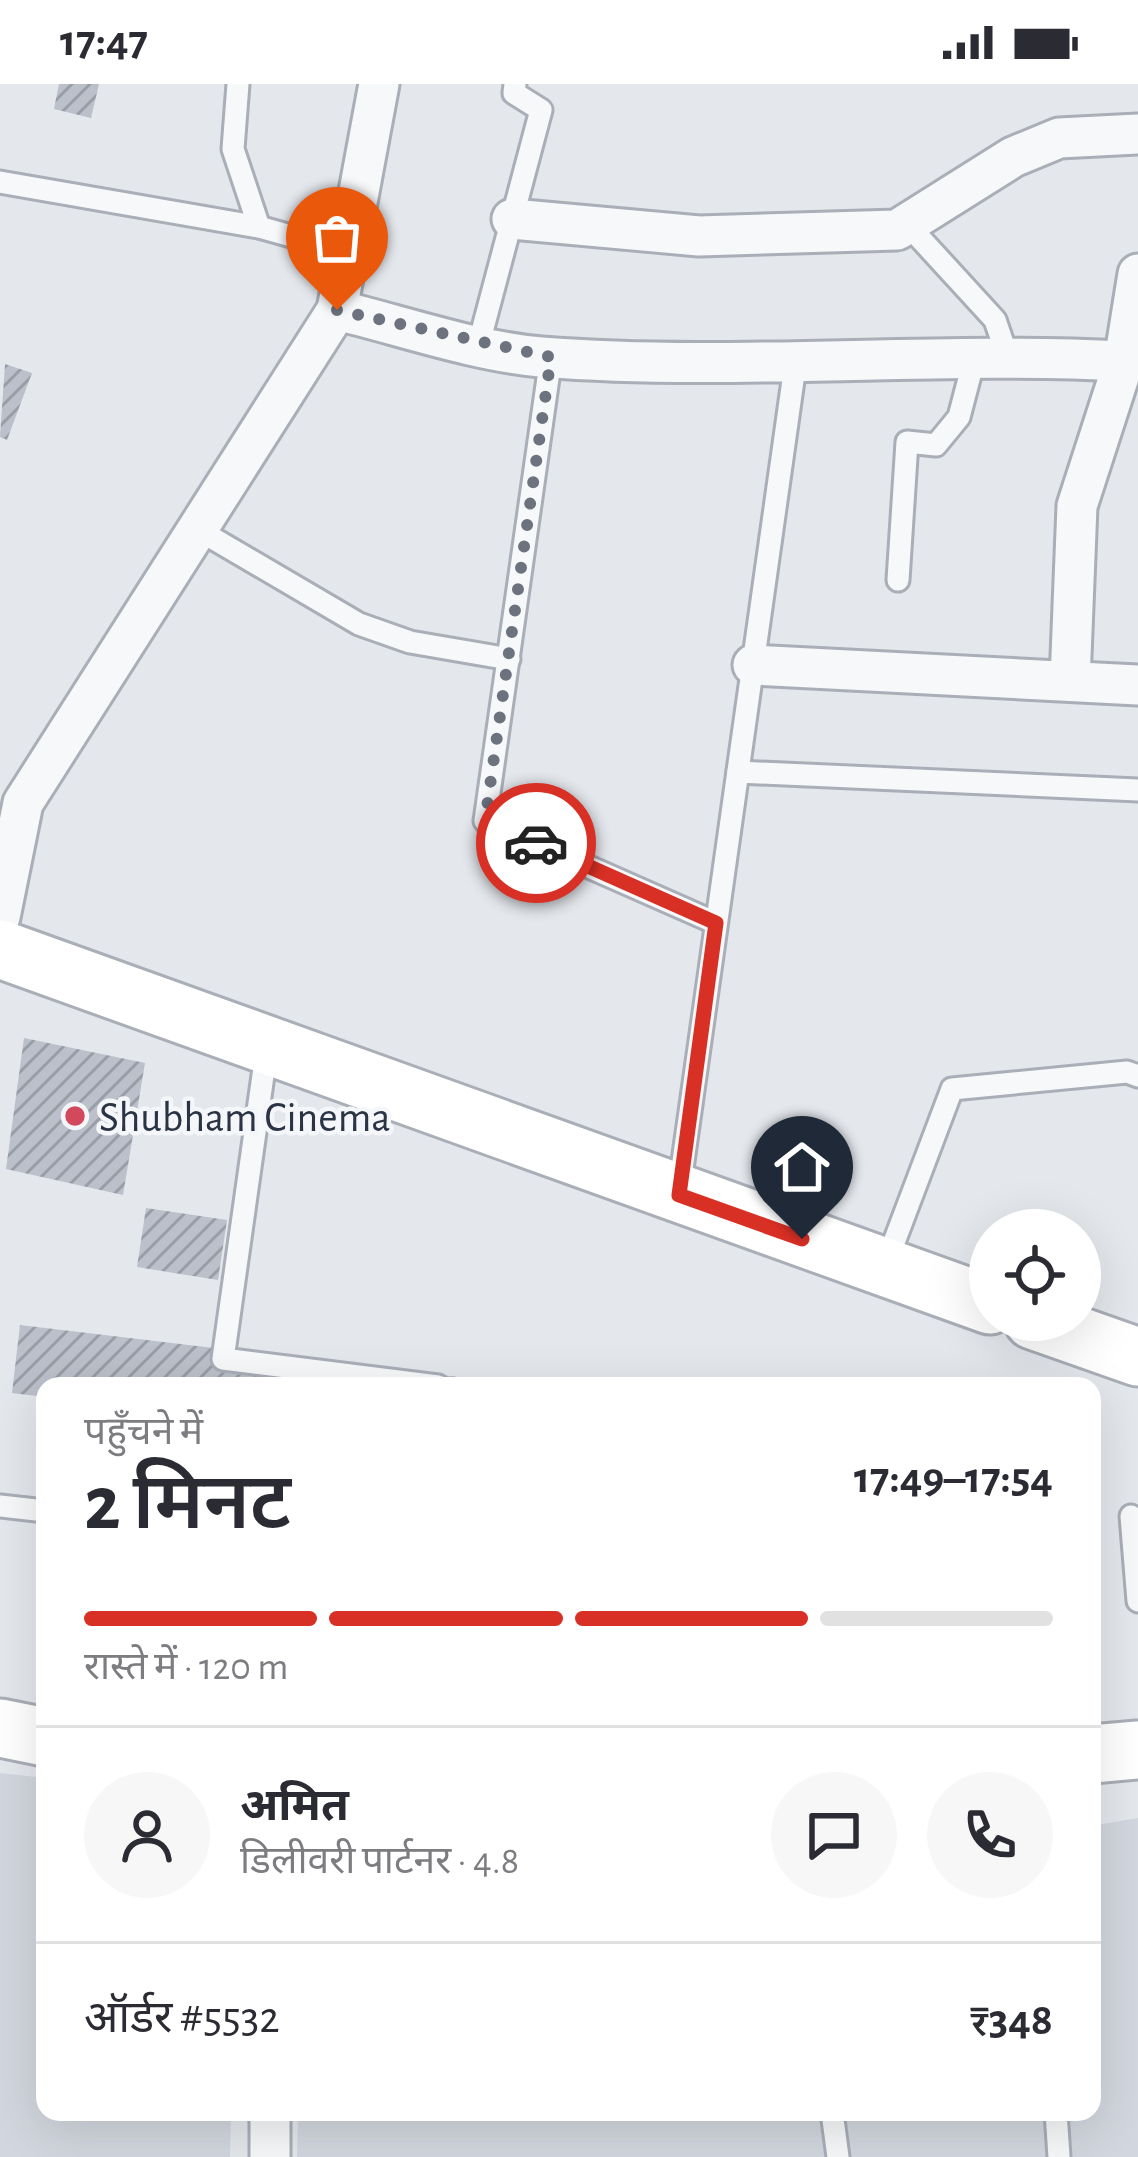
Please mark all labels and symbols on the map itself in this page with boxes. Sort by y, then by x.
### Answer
pin [286,187,388,310]
courier [476,783,596,903]
place label: Shubham Cinema [99,1097,391,1139]
marker: Shubham Cinema [62,1103,88,1129]
pin [751,1116,853,1239]

